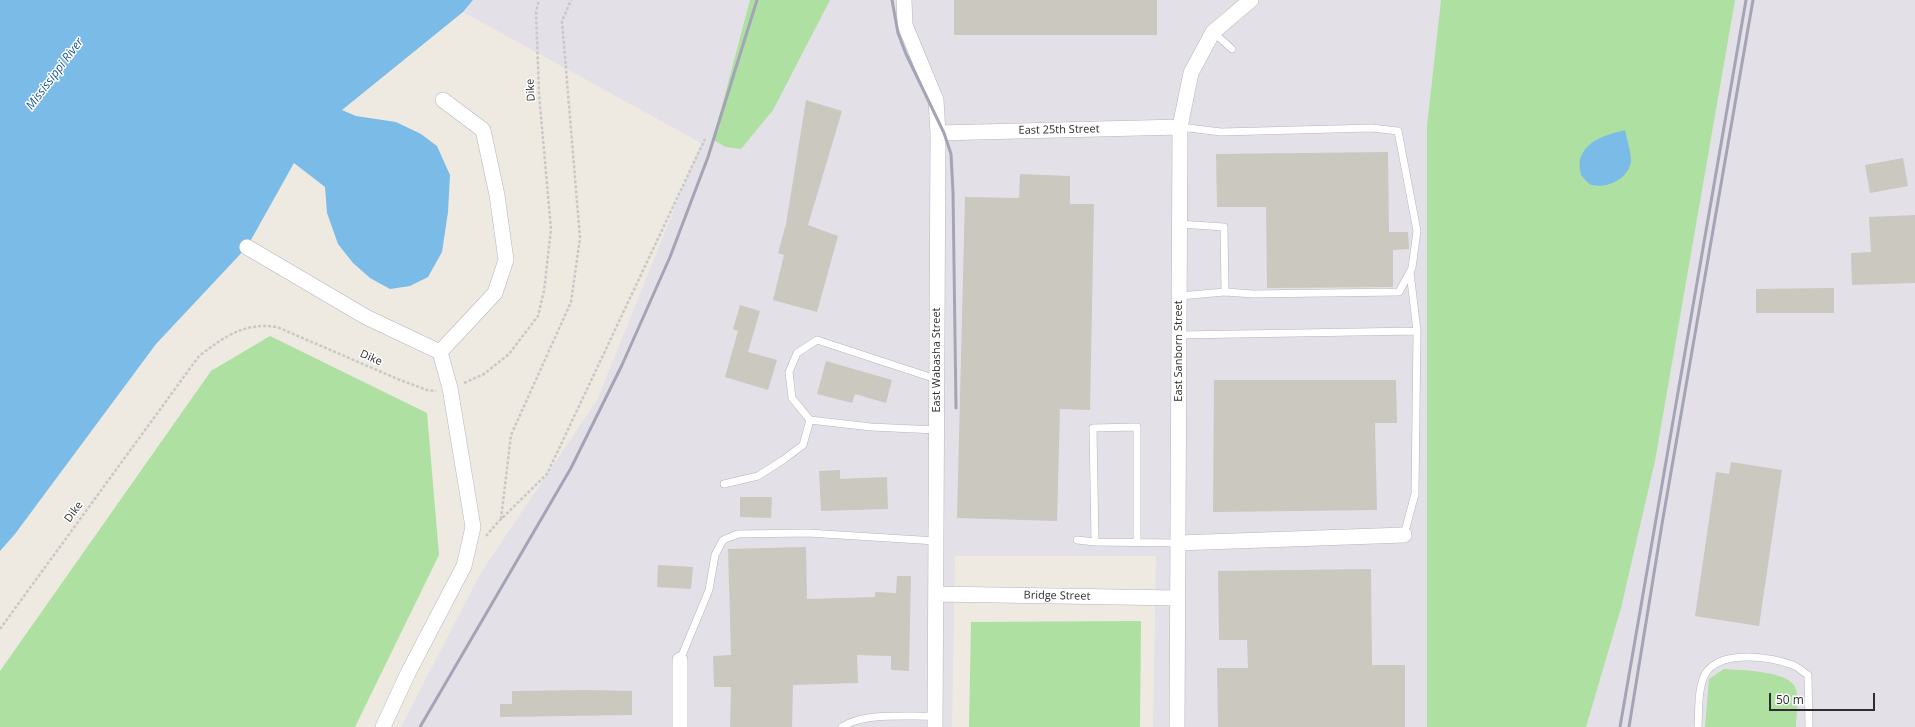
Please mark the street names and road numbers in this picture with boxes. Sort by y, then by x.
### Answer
street label: Dike [524,78,538,102]
street label: East 25th Street [1018,123,1100,137]
street label: East Sanborn Street [1172,300,1186,402]
street label: East Wabasha Street [930,307,944,413]
street label: Dike [358,347,384,369]
street label: Dike [62,499,86,525]
street label: Bridge Street [1023,589,1091,603]

